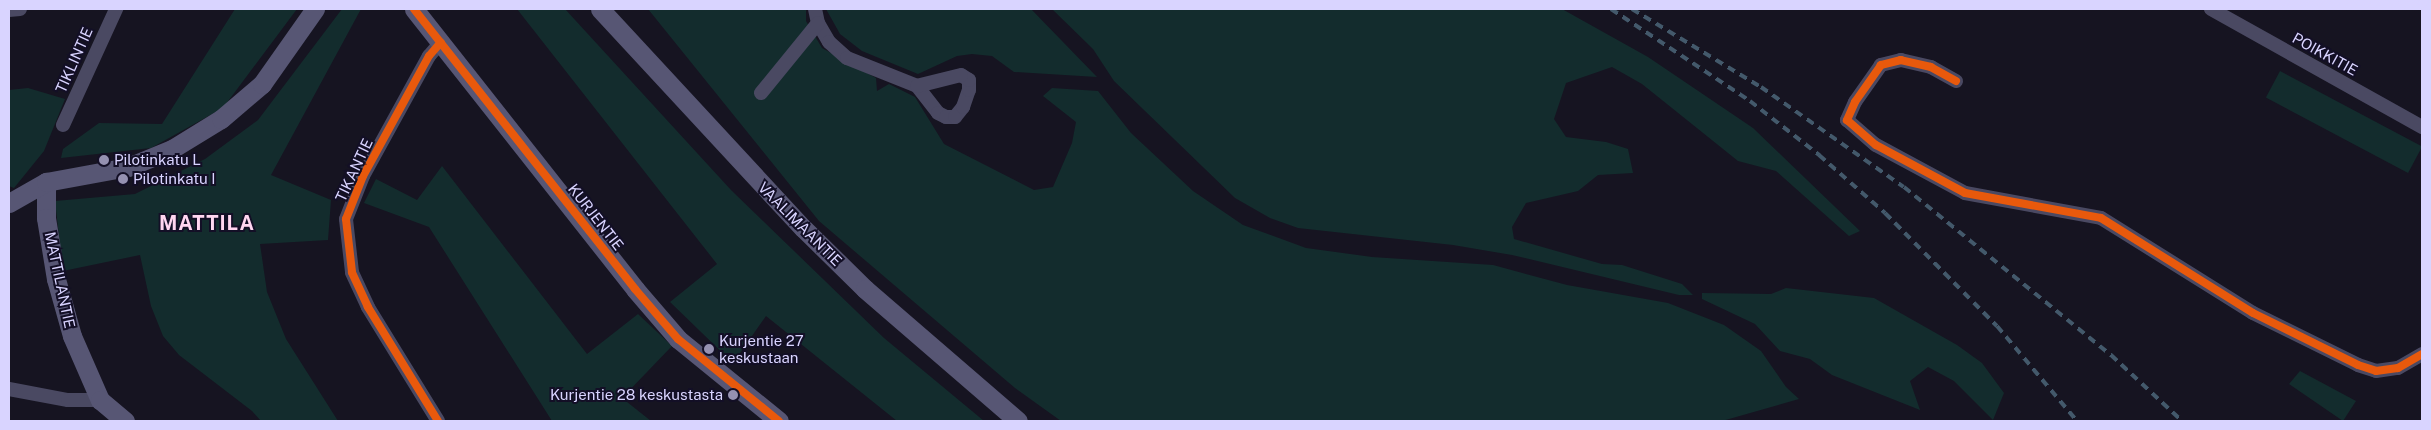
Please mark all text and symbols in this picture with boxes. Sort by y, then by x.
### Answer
street label: TIKLINTIE [52,24,96,96]
street label: POIKKITIE [2289,29,2361,79]
street label: TIKANTIE [331,135,377,205]
place label: Pilotinkatu L [114,151,201,169]
marker: Pilotinkatu L [98,154,110,166]
place label: Pilotinkatu I [133,170,216,188]
marker: Pilotinkatu I [117,173,129,185]
street label: VAALIMAANTIE [754,178,846,270]
street label: KURJENTIE [564,180,628,254]
district label: MATTILA [158,211,256,235]
street label: MATTILANTIE [41,230,79,330]
place label: Kurjentie 27 keskustaan [719,331,804,366]
marker: Kurjentie 27 keskustaan [703,343,715,355]
place label: Kurjentie 28 keskustasta [550,386,723,404]
marker: Kurjentie 28 keskustasta [727,389,739,401]

